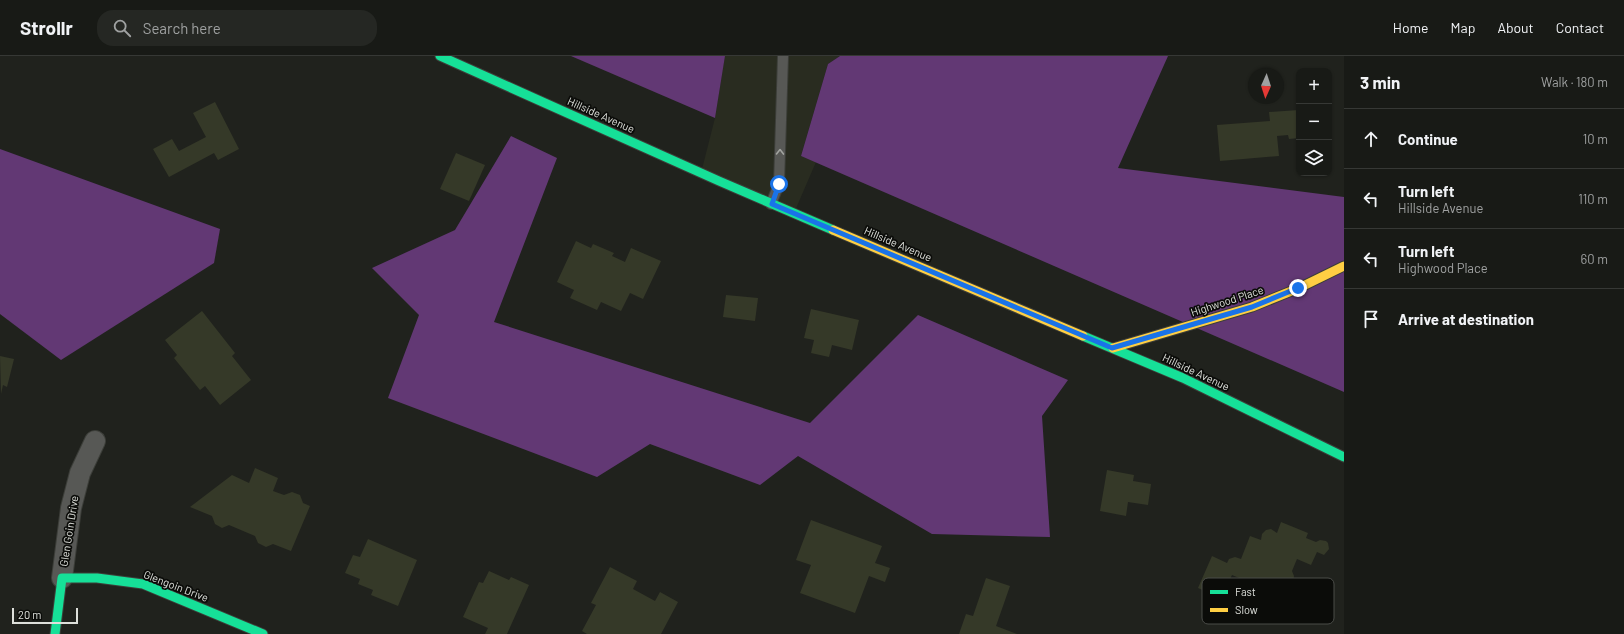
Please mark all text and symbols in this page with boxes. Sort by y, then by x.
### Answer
search box [97,10,377,46]
text: Strollr [20,16,73,39]
icon: search [111,17,133,39]
text: Search here [143,19,221,37]
text: Home [1393,19,1429,36]
text: Map [1451,19,1475,36]
text: About [1497,19,1534,36]
text: Contact [1556,19,1604,36]
north arrow [1248,68,1284,104]
map controls [1296,68,1332,176]
button: + [1296,68,1332,104]
text: 3 min [1360,72,1400,92]
text: Walk · 180 m [1541,74,1608,90]
street label: Hillside Avenue [566,94,637,135]
button: − [1296,104,1332,140]
icon: ahead [1360,128,1382,150]
text: Continue [1398,130,1458,148]
text: 10 m [1583,131,1608,147]
button: layers [1296,140,1332,176]
one-way arrow [776,149,785,155]
route start [770,175,788,193]
text: Turn left [1398,182,1454,200]
icon: left [1360,188,1382,210]
text: 110 m [1578,191,1608,207]
text: Hillside Avenue [1398,200,1483,216]
street label: Hillside Avenue [862,223,934,264]
text: Turn left [1398,242,1454,260]
icon: left [1360,248,1382,270]
text: 60 m [1581,251,1608,267]
text: Highwood Place [1398,260,1488,276]
route end [1289,279,1307,297]
street label: Highwood Place [1189,283,1265,318]
icon: arrive [1360,308,1382,330]
text: Arrive at destination [1398,310,1534,328]
street label: Hillside Avenue [1161,350,1232,393]
street label: Glen Goin Drive [56,494,81,567]
street label: Glengoin Drive [142,567,211,604]
legend [1202,578,1334,624]
text: Fast [1235,585,1256,598]
text: Slow [1235,603,1258,616]
scale bar [12,606,78,625]
text: 20 m [18,608,41,621]

